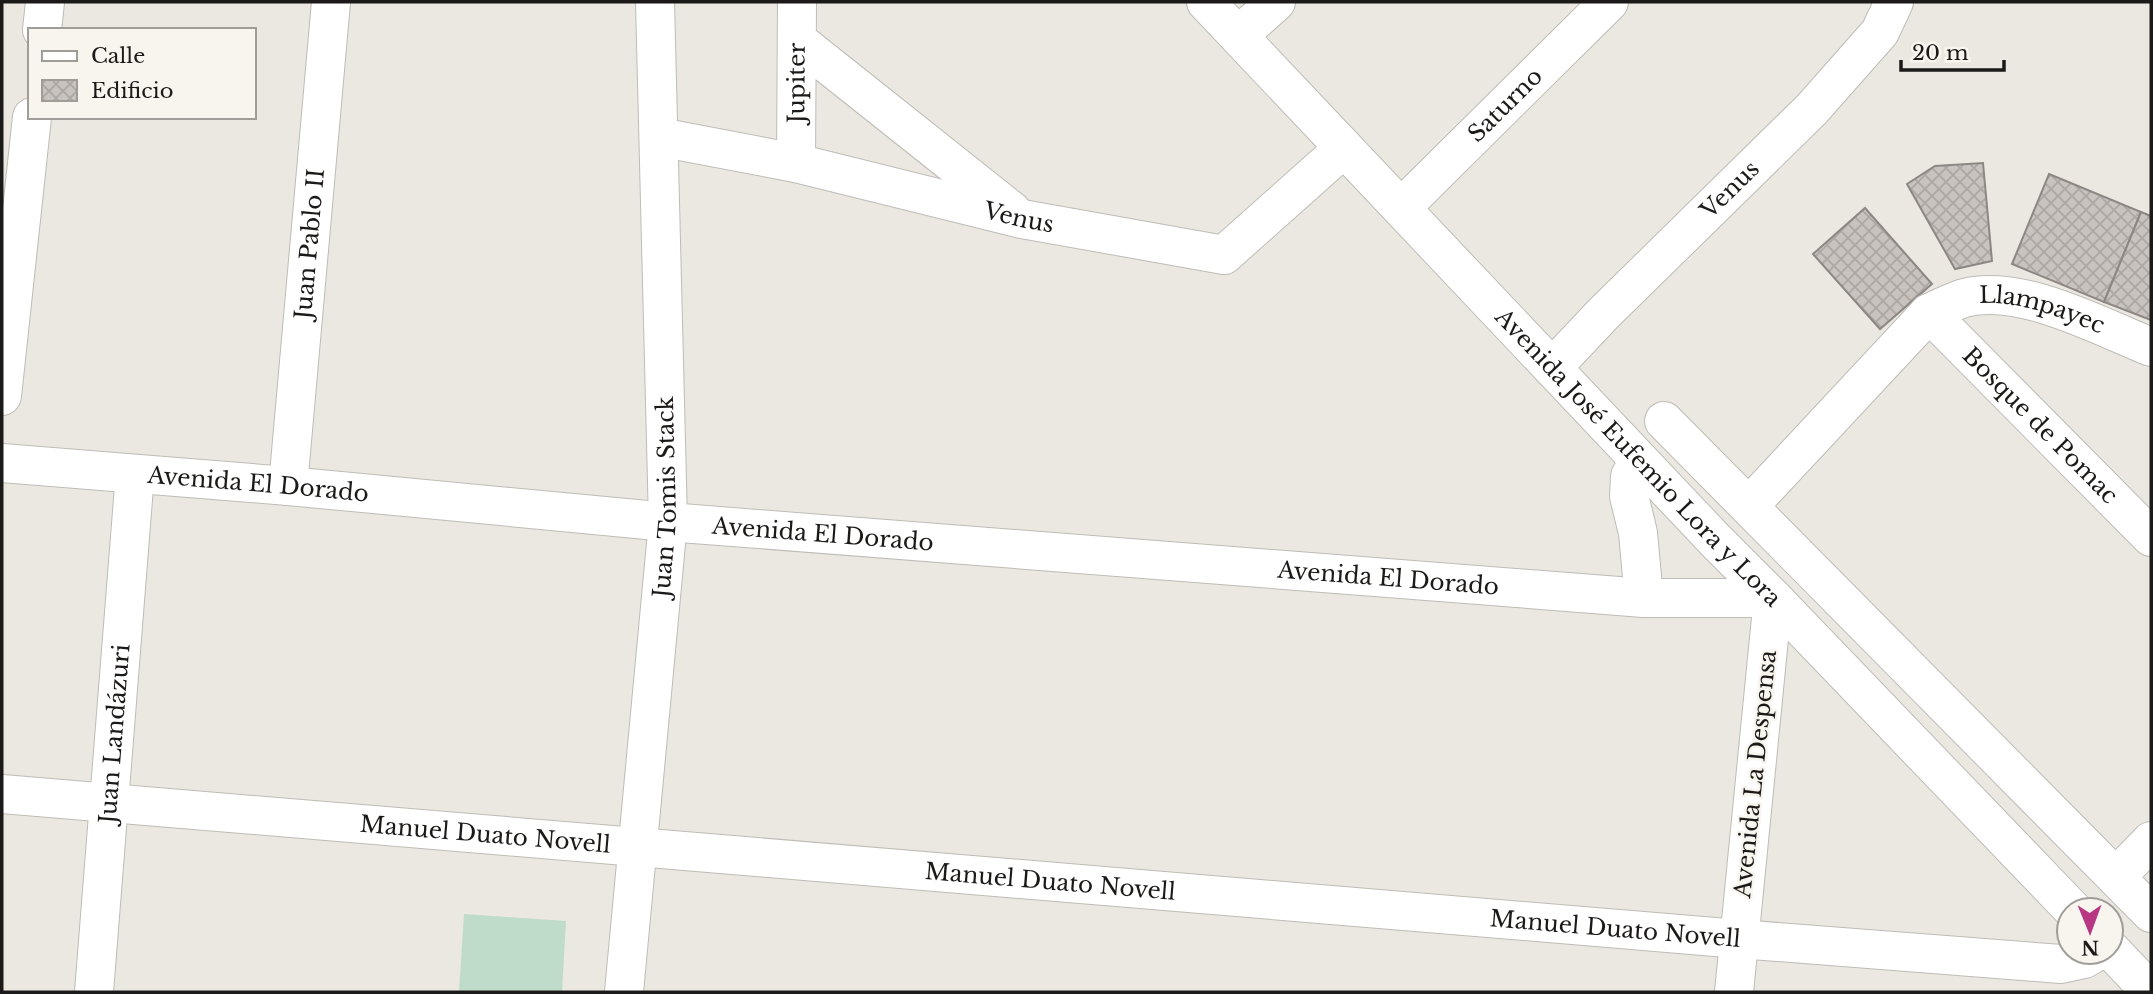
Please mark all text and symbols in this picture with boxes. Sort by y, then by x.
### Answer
legend [28,28,256,119]
scale bar [1901,28,2004,72]
text: 20 m [1912,40,1969,66]
text: Calle [91,43,145,69]
street label: Jupiter [782,43,811,126]
street label: Saturno [1462,62,1548,148]
text: Edificio [91,78,173,104]
street label: Venus [1694,155,1765,225]
street label: Juan Pablo II [289,168,330,323]
street label: Venus [980,196,1056,238]
street label: Llampayec [1979,281,2109,339]
street label: Avenida José Eufemio Lora y Lora [1489,302,1787,612]
street label: Bosque de Pomac [1957,341,2124,509]
street label: Juan Tomis Stack [647,395,682,602]
street label: Avenida El Dorado [145,461,370,508]
street label: Avenida El Dorado [710,511,935,557]
street label: Avenida El Dorado [1275,555,1500,601]
street label: Juan Landázuri [93,643,136,828]
street label: Avenida La Despensa [1728,648,1782,900]
street label: Manuel Duato Novell [359,810,612,859]
street label: Manuel Duato Novell [924,857,1177,906]
north arrow [2055,896,2125,966]
street label: Manuel Duato Novell [1489,904,1742,953]
text: N [2081,936,2099,959]

